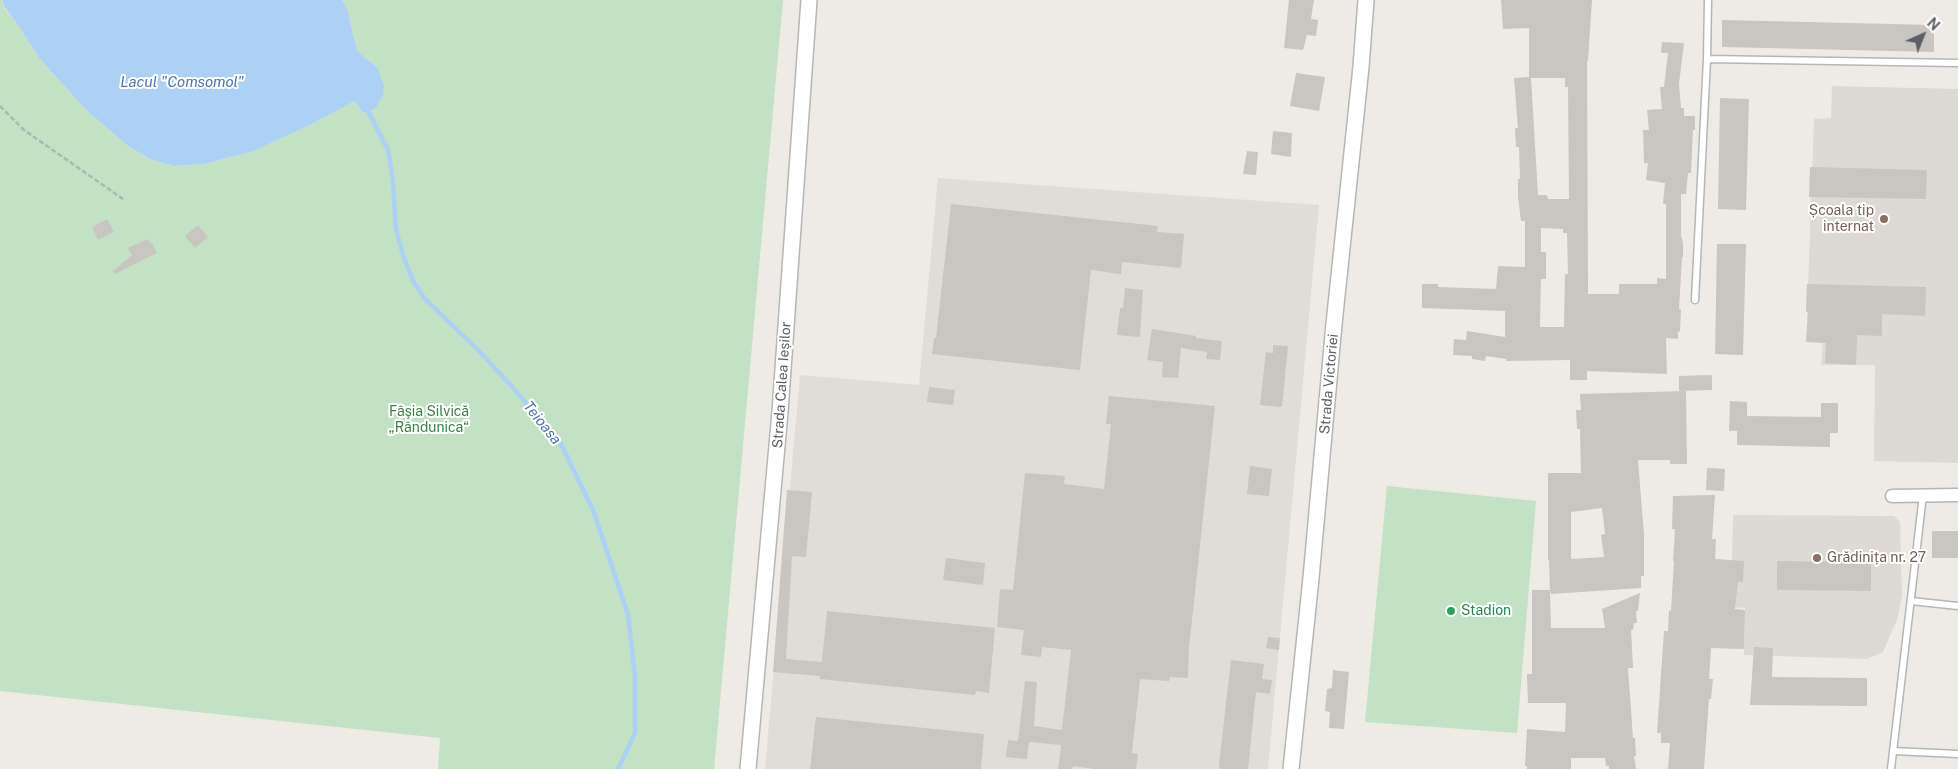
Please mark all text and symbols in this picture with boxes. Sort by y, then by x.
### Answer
north arrow [1898,10,1948,60]
text: N [1924,15,1943,34]
water label: Lacul "Comsomol" [120,73,244,91]
place label: Școala tip internat [1809,203,1874,236]
marker: Școala tip internat [1878,213,1890,225]
street label: Strada Calea Ieșilor [769,321,795,449]
street label: Strada Victoriei [1316,333,1342,435]
water label: Teioasa [519,398,565,448]
park label: Fâşia Silvică „Rândunica“ [389,404,469,437]
place label: Grădinița nr. 27 [1827,550,1926,566]
marker: Grădinița nr. 27 [1811,552,1823,564]
place label: Stadion [1461,603,1511,619]
marker: Stadion [1445,605,1457,617]

